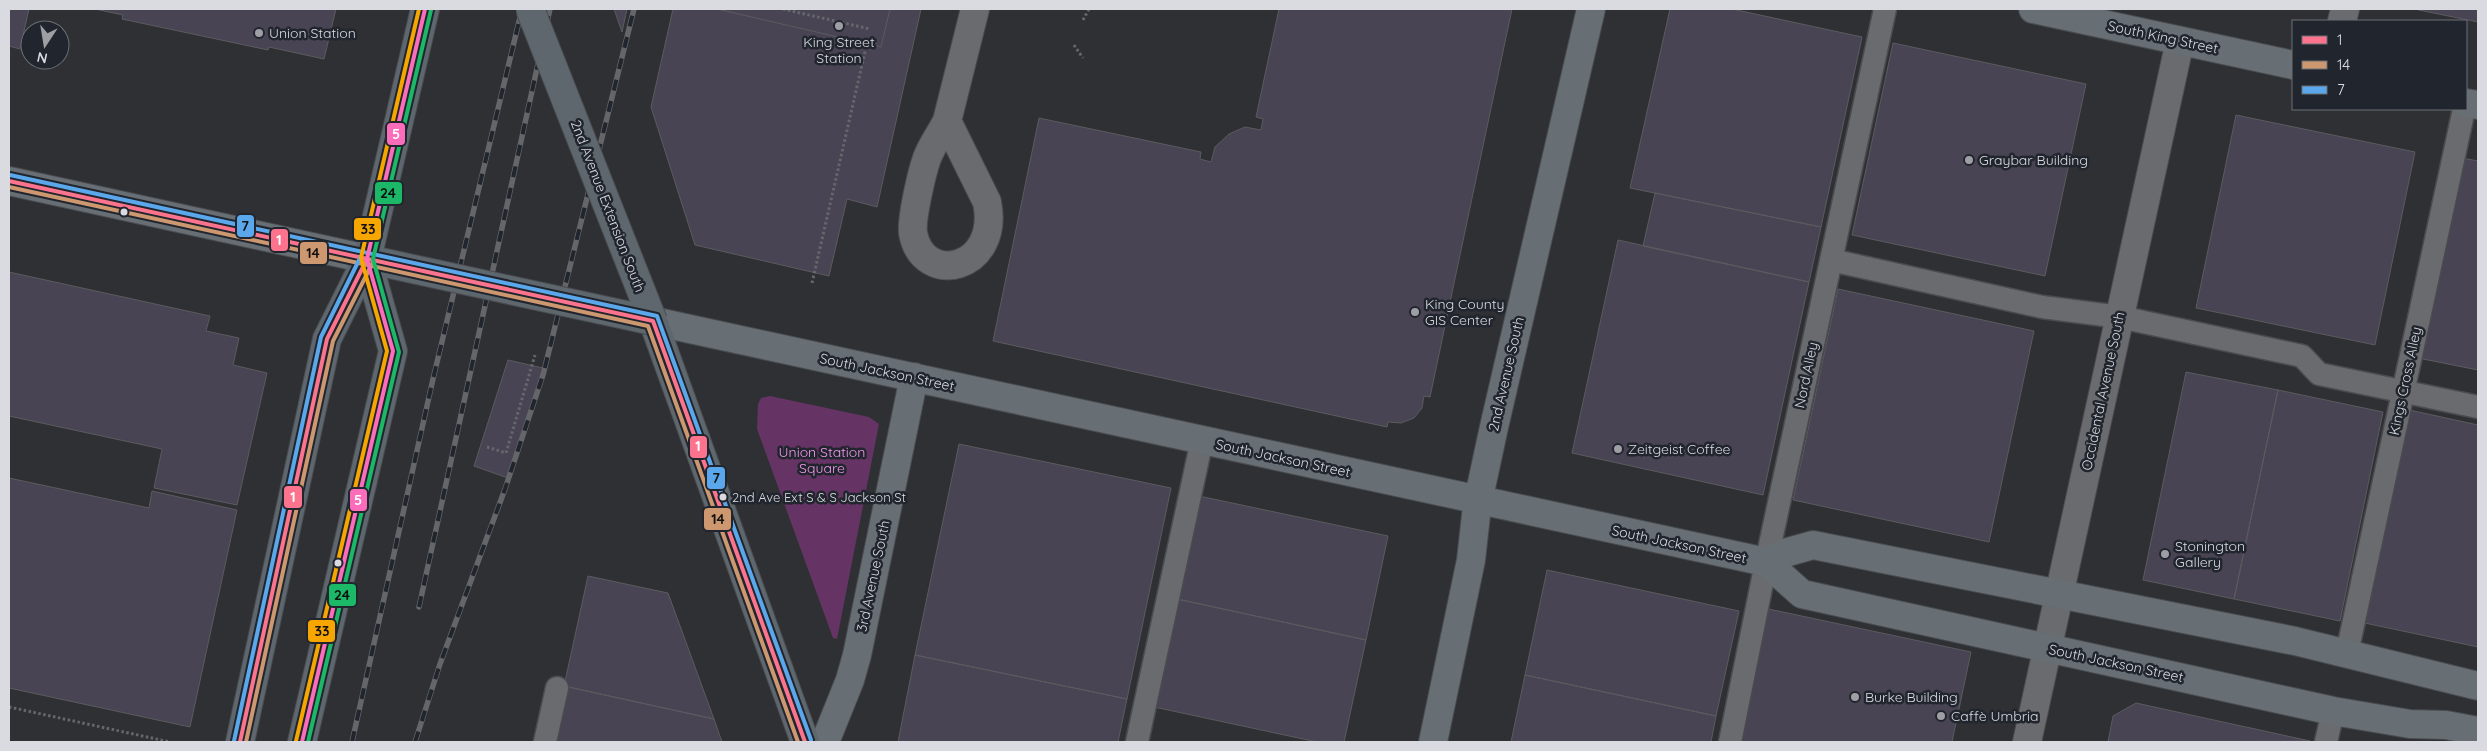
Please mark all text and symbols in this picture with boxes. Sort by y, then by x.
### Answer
street label: South King Street [2106,17,2220,58]
north arrow [20,20,70,70]
marker: King Street Station [833,20,845,32]
legend [2292,20,2467,110]
place label: Union Station [269,24,356,42]
marker: Union Station [253,27,265,39]
text: 1 [2337,30,2343,49]
place label: King Street Station [803,33,875,67]
text: N [35,48,49,68]
text: 14 [2337,55,2350,74]
text: 7 [2337,80,2345,99]
street label: 2nd Avenue Extension South [567,117,649,295]
line badge: 5 [386,122,406,146]
text: 5 [392,125,400,143]
place label: Graybar Building [1979,151,2088,169]
marker: Graybar Building [1963,154,1975,166]
line badge: 24 [374,181,403,205]
text: 24 [380,184,396,202]
unlabelled marker [119,207,129,217]
line badge: 7 [236,214,255,238]
text: 7 [241,217,249,235]
line badge: 33 [353,217,382,241]
text: 33 [360,220,376,238]
line badge: 1 [270,228,289,252]
text: 1 [276,231,282,249]
line badge: 14 [299,241,328,265]
text: 14 [306,244,320,262]
place label: King County GIS Center [1425,295,1504,329]
marker: King County GIS Center [1409,306,1421,318]
street label: Occidental Avenue South [2077,310,2129,472]
street label: 2nd Avenue South [1484,315,1528,433]
street label: Kings Cross Alley [2385,325,2425,437]
street label: Nord Alley [1790,340,1822,410]
street label: South Jackson Street [818,349,956,395]
line badge: 1 [689,435,708,459]
street label: South Jackson Street [1214,435,1352,481]
text: 1 [695,437,701,455]
place label: Zeitgeist Coffee [1628,440,1731,458]
park label: Union Station Square [779,443,865,477]
marker: Zeitgeist Coffee [1612,443,1624,455]
line badge: 7 [706,466,726,490]
text: 7 [712,469,720,487]
line badge: 1 [283,485,303,509]
text: 1 [290,488,296,506]
line badge: 5 [349,488,368,512]
place label: 2nd Ave Ext S & S Jackson St [732,489,906,505]
text: 5 [354,491,362,509]
marker: 2nd Ave Ext S & S Jackson St [718,492,728,502]
line badge: 14 [703,507,732,531]
text: 14 [711,510,725,528]
street label: 3rd Avenue South [852,519,894,633]
street label: South Jackson Street [1610,521,1748,567]
place label: Stonington Gallery [2175,537,2245,571]
marker: Stonington Gallery [2159,548,2171,560]
unlabelled marker [333,558,343,568]
line badge: 24 [328,583,357,607]
text: 24 [334,586,350,604]
line badge: 33 [307,619,336,643]
text: 33 [314,622,330,640]
street label: South Jackson Street [2047,640,2185,686]
place label: Burke Building [1865,688,1958,706]
marker: Burke Building [1849,691,1861,703]
place label: Caffè Umbria [1951,707,2039,725]
marker: Caffè Umbria [1935,710,1947,722]

